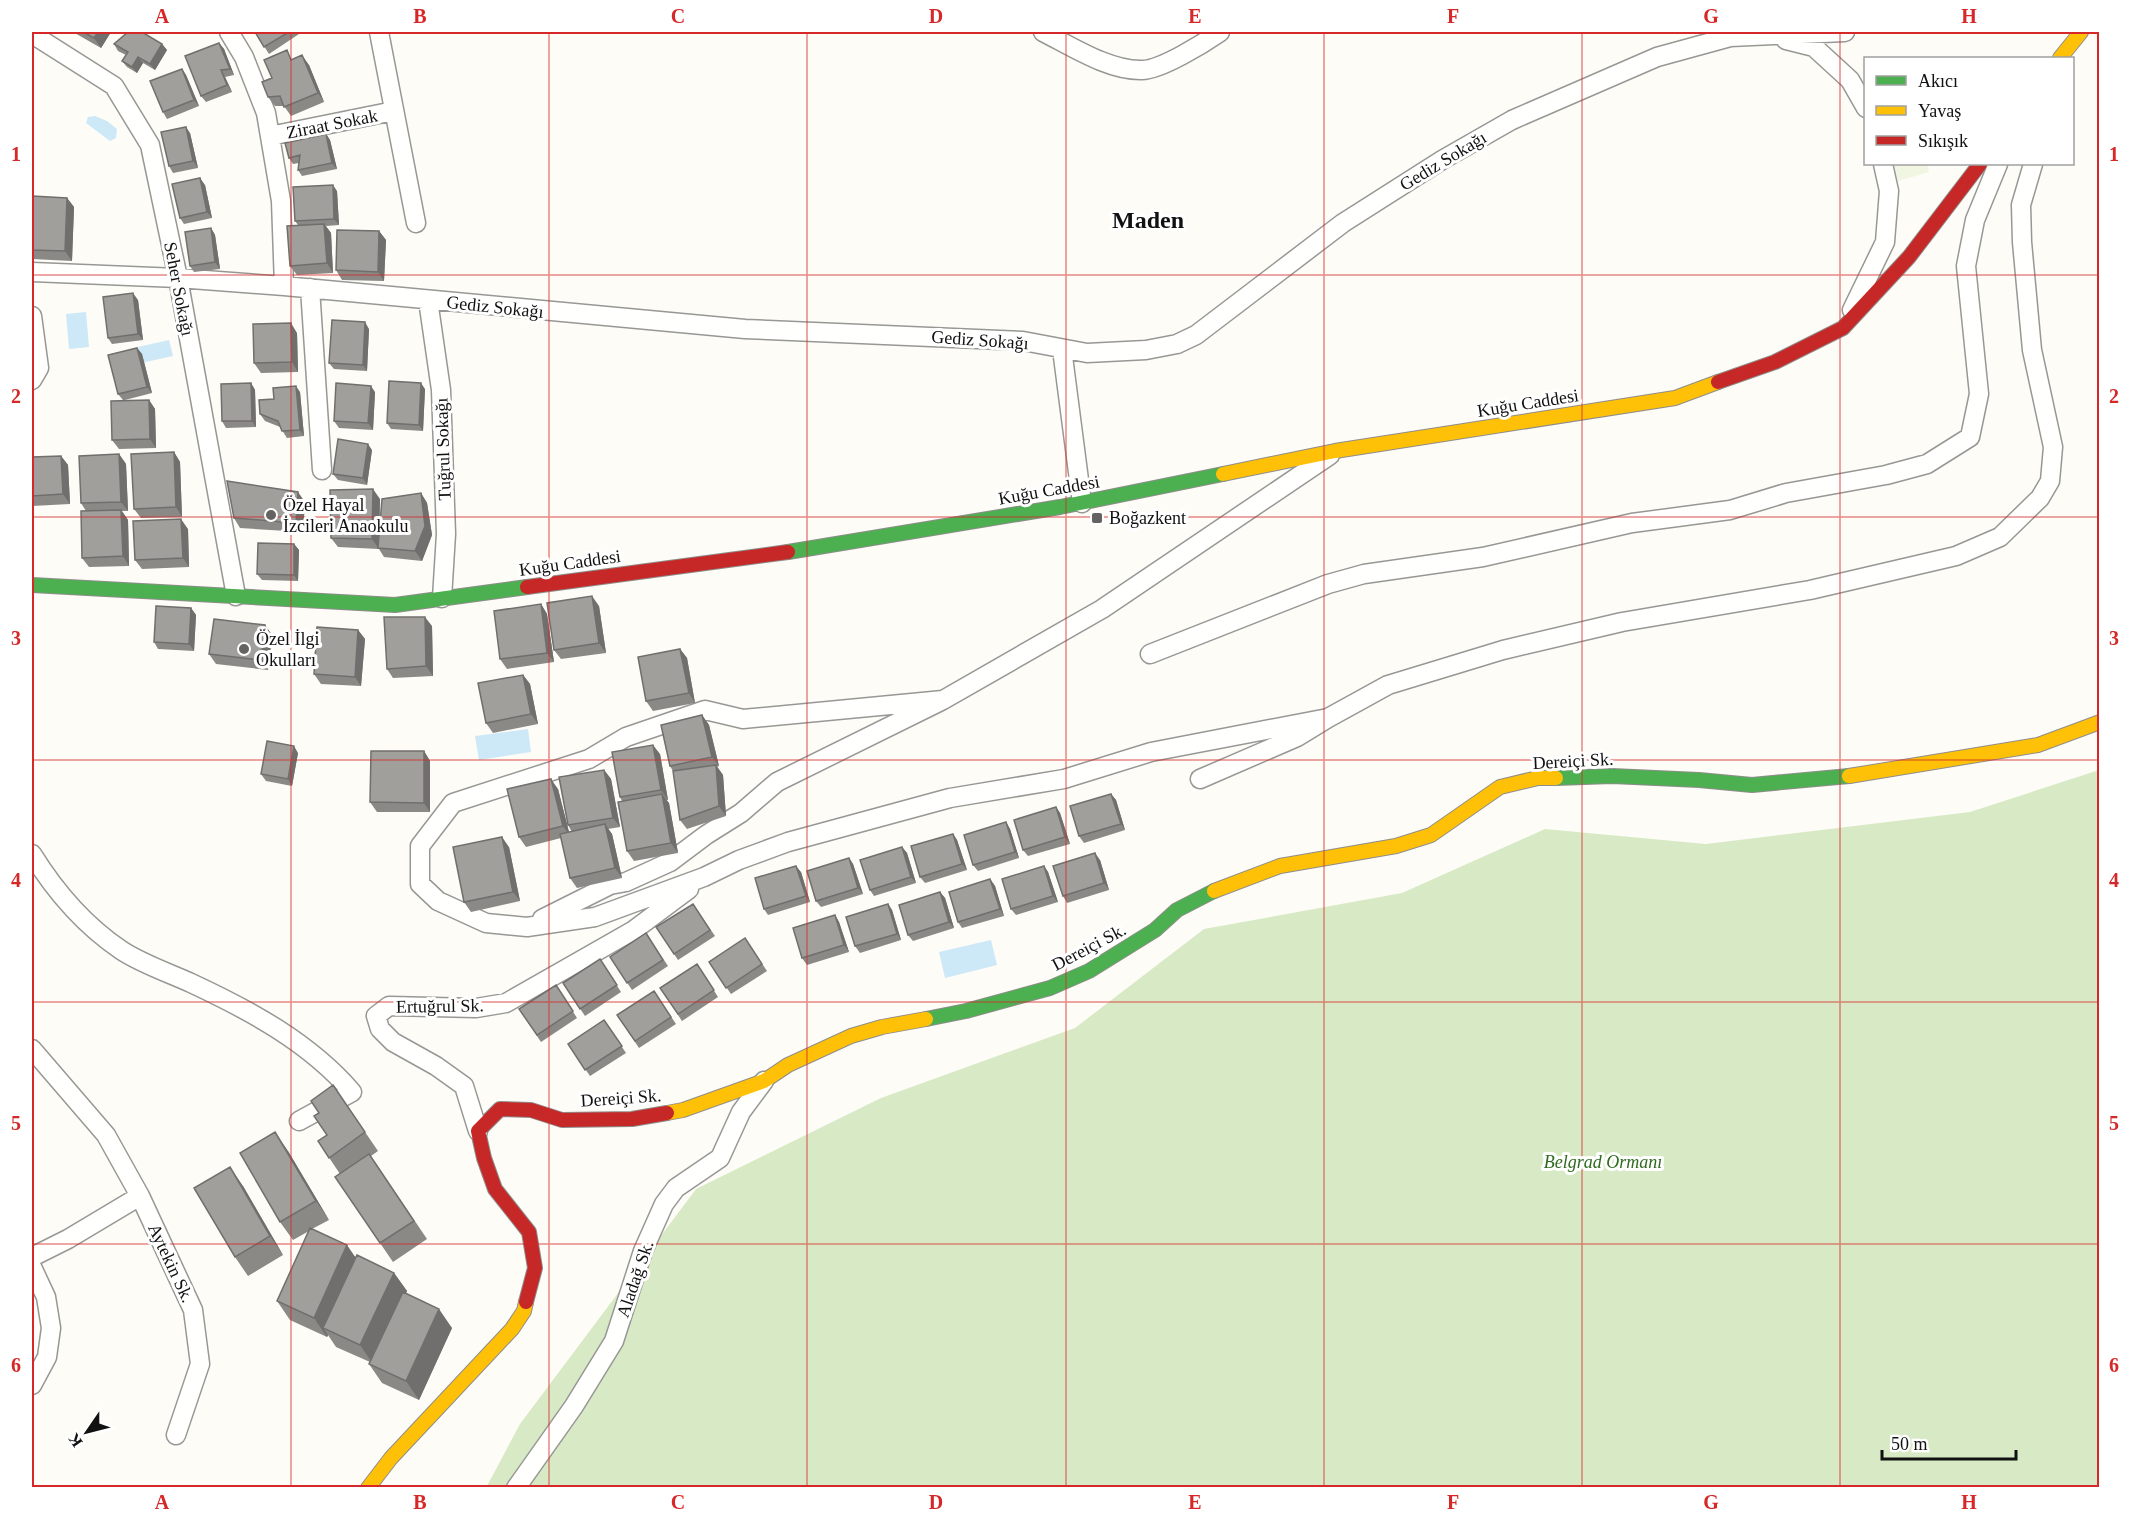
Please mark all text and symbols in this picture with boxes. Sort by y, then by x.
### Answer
text: A [155,5,170,27]
text: B [413,5,427,27]
text: C [671,5,685,27]
text: D [929,5,943,27]
text: E [1188,5,1202,27]
text: F [1447,5,1459,27]
text: G [1703,5,1719,27]
text: H [1961,5,1977,27]
legend [1864,57,2074,165]
text: Akıcı [1918,71,1958,91]
text: Yavaş [1918,101,1961,121]
street label: Ziraat Sokak [285,105,379,143]
street label: Gediz Sokağı [1396,127,1490,195]
text: Sıkışık [1918,131,1968,151]
text: 1 [11,143,21,165]
text: 1 [2109,143,2119,165]
district label: Maden [1112,207,1184,233]
street label: Seher Sokağı [160,240,198,338]
street label: Gediz Sokağı [445,292,545,322]
street label: Gediz Sokağı [931,327,1029,353]
text: 2 [11,385,21,407]
street label: Kuğu Caddesi [1476,385,1580,421]
text: 2 [2109,385,2119,407]
street label: Tuğrul Sokağı [431,397,455,501]
street label: Kuğu Caddesi [997,471,1101,509]
place label: Özel Hayal İzcileri Anaokulu [283,495,408,536]
marker: Özel Hayal İzcileri Anaokulu [264,508,278,522]
place label: Boğazkent [1109,508,1186,528]
marker: Boğazkent [1090,511,1104,525]
street label: Kuğu Caddesi [518,546,622,580]
text: 3 [11,627,21,649]
text: 3 [2109,627,2119,649]
place label: Özel İlgi Okulları [256,629,319,670]
marker: Özel İlgi Okulları [237,642,251,656]
street label: Dereiçi Sk. [1532,749,1614,773]
text: 4 [11,869,21,891]
text: 4 [2109,869,2119,891]
street label: Dereiçi Sk. [1049,919,1129,975]
street label: Ertuğrul Sk. [396,995,484,1017]
street label: Dereiçi Sk. [580,1085,662,1111]
text: 5 [11,1112,21,1134]
text: 5 [2109,1112,2119,1134]
park label: Belgrad Ormanı [1544,1152,1662,1172]
street label: Aytekin Sk. [144,1221,198,1305]
street label: Aladağ Sk. [613,1238,657,1320]
text: 6 [11,1354,21,1376]
text: 6 [2109,1354,2119,1376]
north arrow [57,1402,117,1462]
scale bar [1882,1423,2016,1461]
text: K [64,1430,86,1450]
text: 50 m [1891,1434,1928,1454]
text: A [155,1491,170,1513]
text: B [413,1491,427,1513]
text: C [671,1491,685,1513]
text: D [929,1491,943,1513]
text: E [1188,1491,1202,1513]
text: F [1447,1491,1459,1513]
text: G [1703,1491,1719,1513]
text: H [1961,1491,1977,1513]

